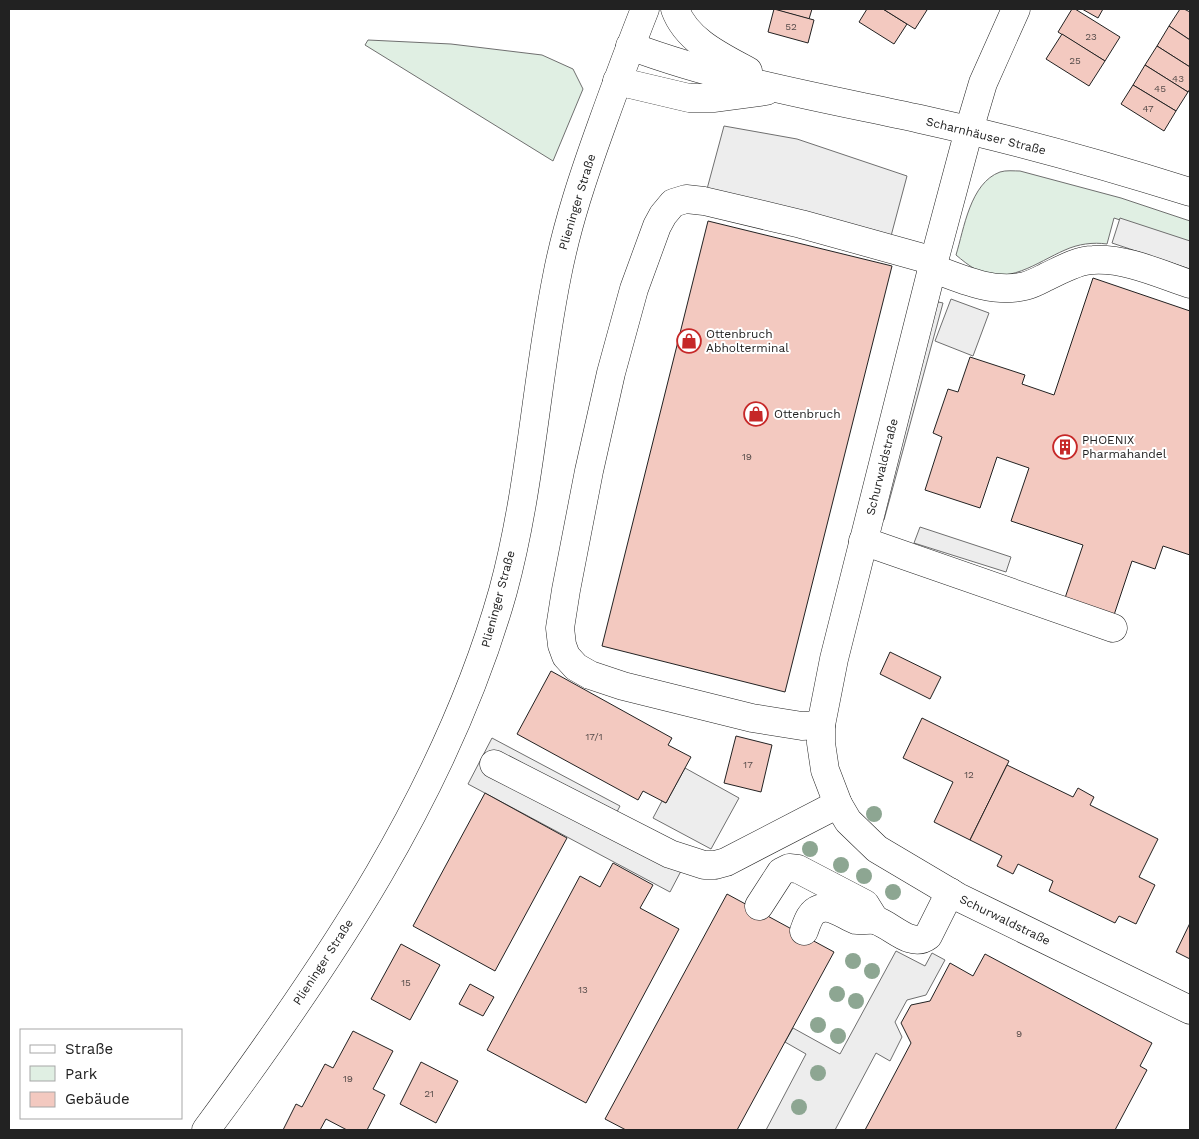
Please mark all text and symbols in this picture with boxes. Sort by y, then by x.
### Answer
house number: 52 [785,21,797,32]
house number: 23 [1085,31,1097,42]
house number: 25 [1069,55,1081,66]
house number: 43 [1172,73,1184,84]
house number: 45 [1154,83,1166,94]
house number: 47 [1142,103,1154,114]
street label: Scharnhäuser Straße [925,114,1047,158]
street label: Plieninger Straße [556,152,598,252]
place label: Ottenbruch Abholterminal [706,327,789,355]
shop icon: Ottenbruch Abholterminal [676,328,702,354]
shop icon: Ottenbruch [743,401,769,427]
place label: Ottenbruch [774,407,841,421]
street label: Schurwaldstraße [863,417,901,517]
place label: PHOENIX Pharmahandel [1082,433,1167,461]
building icon: PHOENIX Pharmahandel [1052,434,1078,460]
house number: 19 [742,451,752,462]
street label: Plieninger Straße [478,549,518,649]
house number: 17/1 [585,731,603,742]
house number: 17 [743,759,753,770]
house number: 12 [964,769,974,780]
street label: Schurwaldstraße [957,892,1053,948]
street label: Plieninger Straße [290,916,356,1008]
house number: 15 [401,977,411,988]
house number: 13 [578,984,588,995]
house number: 9 [1016,1028,1022,1039]
legend [20,1029,182,1119]
text: Straße [65,1040,113,1058]
text: Park [65,1065,98,1083]
house number: 19 [343,1073,353,1084]
house number: 21 [424,1088,434,1099]
text: Gebäude [65,1090,130,1108]

